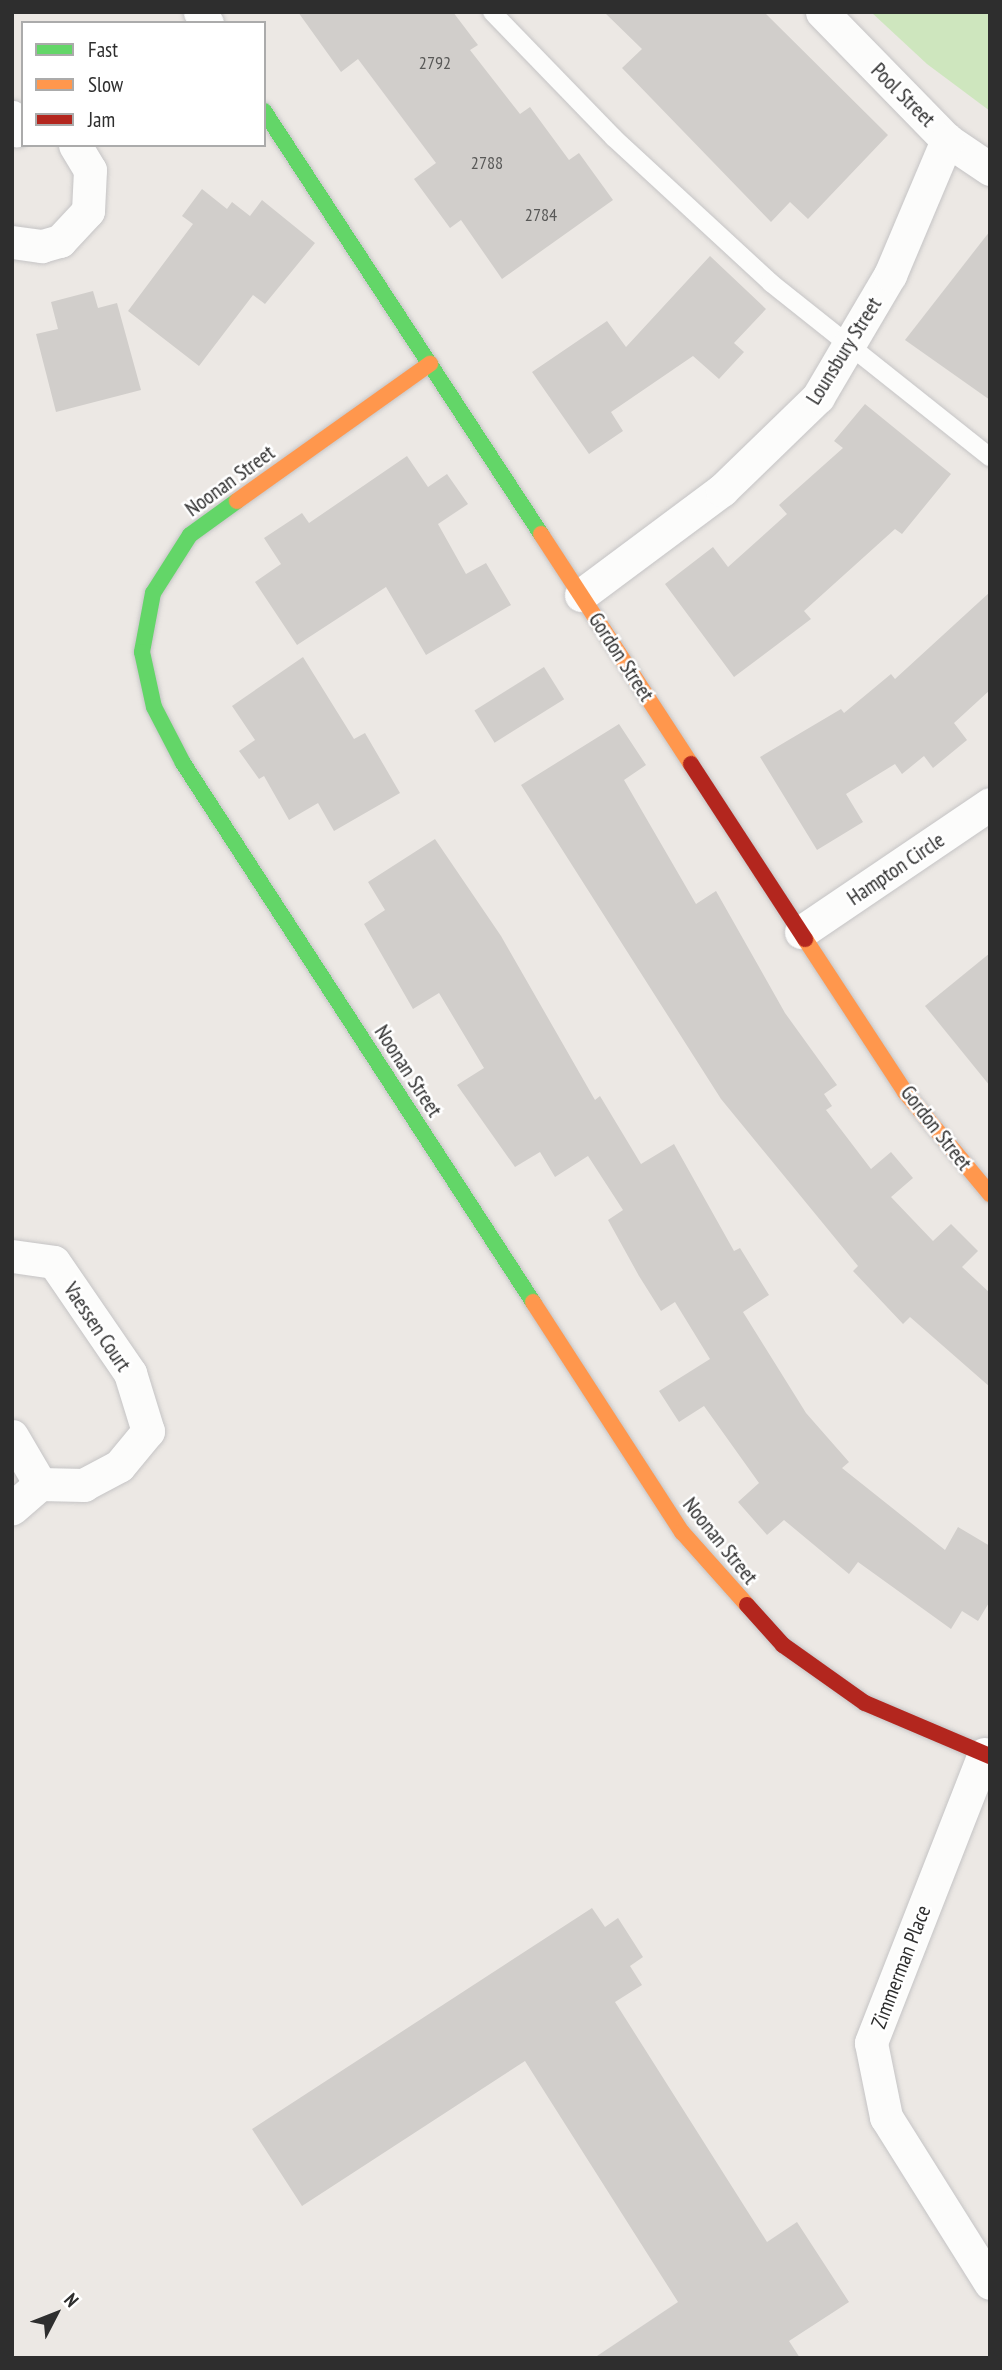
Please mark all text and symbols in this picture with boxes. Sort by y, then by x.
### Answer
legend [21,21,266,147]
text: Fast [88,36,118,63]
house number: 2792 [419,52,451,74]
street label: Pool Street [866,58,940,132]
text: Slow [88,71,123,98]
text: Jam [88,106,115,133]
house number: 2788 [471,152,503,174]
house number: 2784 [525,204,557,226]
street label: Lounsbury Street [801,293,887,409]
street label: Noonan Street [180,440,280,522]
street label: Gordon Street [583,608,659,706]
street label: Hampton Circle [843,827,949,911]
street label: Noonan Street [369,1020,447,1122]
street label: Gordon Street [895,1081,977,1175]
street label: Vaessen Court [58,1278,136,1376]
street label: Noonan Street [677,1493,763,1589]
street label: Zimmerman Place [866,1902,936,2032]
north arrow [21,2279,91,2349]
text: N [59,2288,84,2312]

